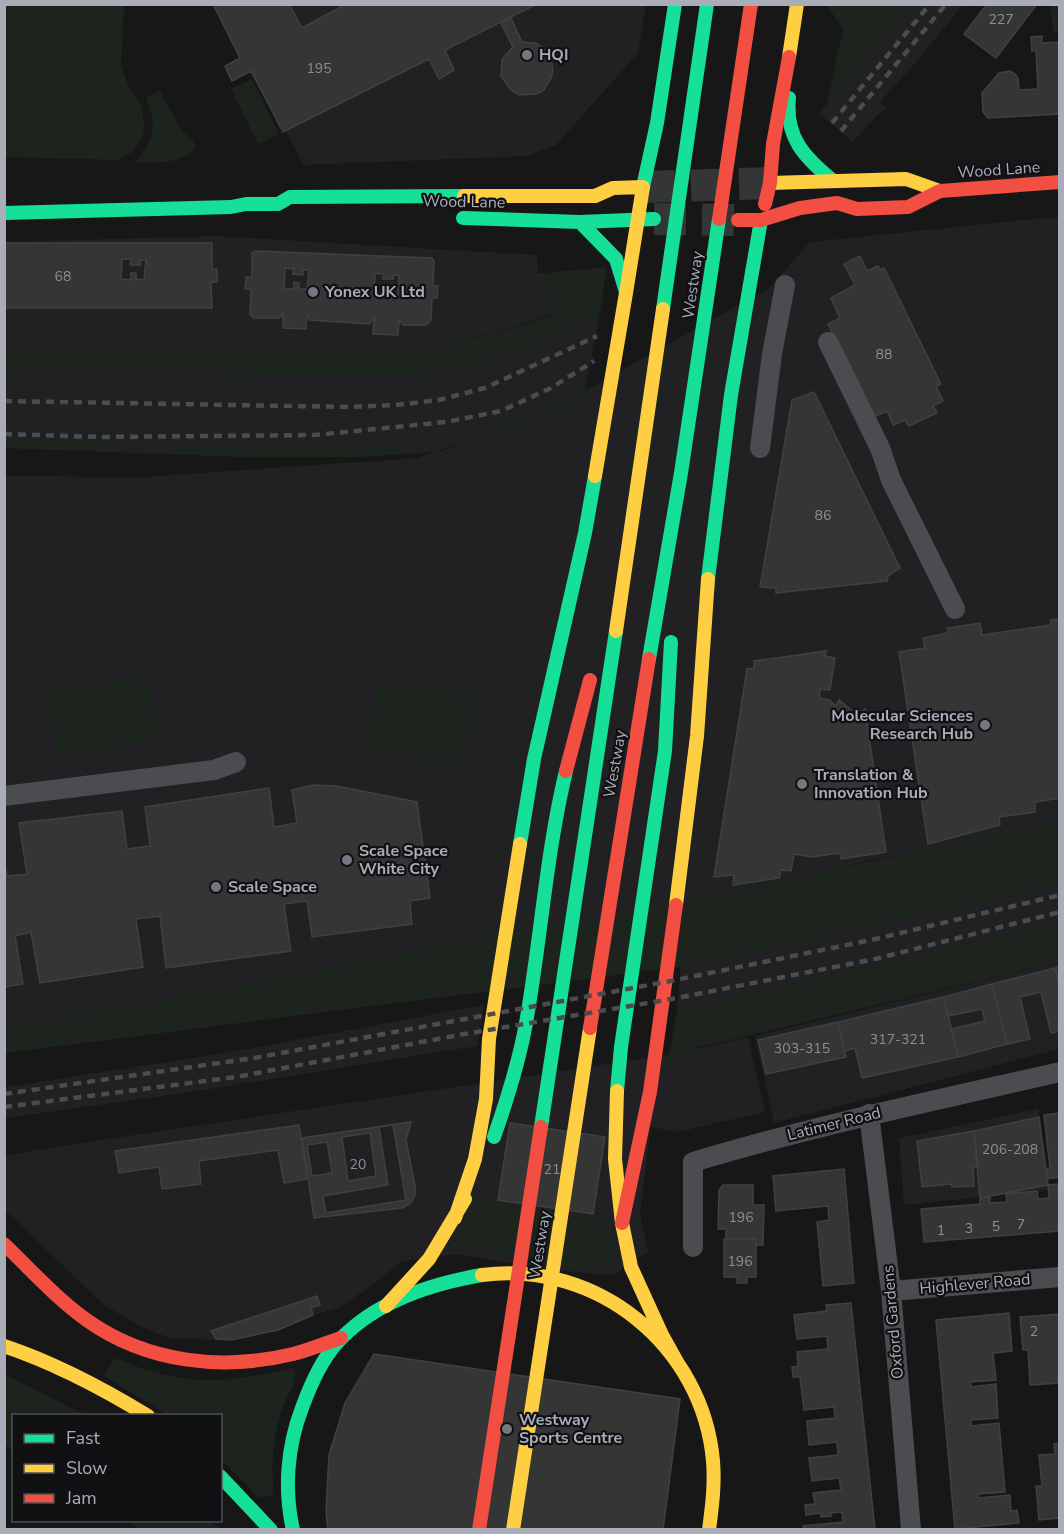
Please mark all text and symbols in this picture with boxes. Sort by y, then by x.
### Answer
house number: 227 [988,10,1014,29]
place label: HQI [539,44,568,66]
marker: HQI [520,48,534,62]
house number: 195 [306,59,332,78]
street label: Wood Lane [957,156,1041,184]
street label: Wood Lane [422,190,506,214]
street label: Westway [677,249,709,320]
house number: 68 [55,267,71,286]
place label: Yonex UK Ltd [324,281,425,303]
marker: Yonex UK Ltd [306,285,320,299]
house number: 88 [876,345,892,364]
house number: 86 [815,506,831,525]
place label: Molecular Sciences Research Hub [831,705,973,745]
marker: Molecular Sciences Research Hub [978,718,992,732]
street label: Westway [598,728,632,800]
place label: Translation & Innovation Hub [814,764,928,804]
marker: Translation & Innovation Hub [795,777,809,791]
place label: Scale Space White City [359,840,448,880]
marker: Scale Space White City [340,853,354,867]
place label: Scale Space [228,876,317,898]
marker: Scale Space [209,880,223,894]
house number: 317-321 [870,1030,926,1049]
house number: 303-315 [774,1039,830,1058]
street label: Latimer Road [785,1102,883,1146]
house number: 206-208 [982,1140,1038,1159]
house number: 20 [350,1155,366,1174]
house number: 21 [544,1160,560,1179]
house number: 196 [728,1208,754,1227]
street label: Westway [524,1209,556,1281]
house number: 7 [1017,1215,1025,1234]
house number: 5 [992,1217,1000,1236]
house number: 3 [965,1219,973,1238]
house number: 1 [937,1221,945,1240]
house number: 196 [727,1252,753,1271]
street label: Oxford Gardens [877,1264,909,1380]
street label: Highlever Road [919,1268,1031,1300]
house number: 2 [1030,1322,1038,1341]
place label: Westway Sports Centre [519,1409,623,1449]
legend [12,1414,222,1522]
marker: Westway Sports Centre [500,1422,514,1436]
text: Fast [66,1426,101,1450]
text: Slow [66,1456,107,1480]
text: Jam [65,1486,97,1510]

